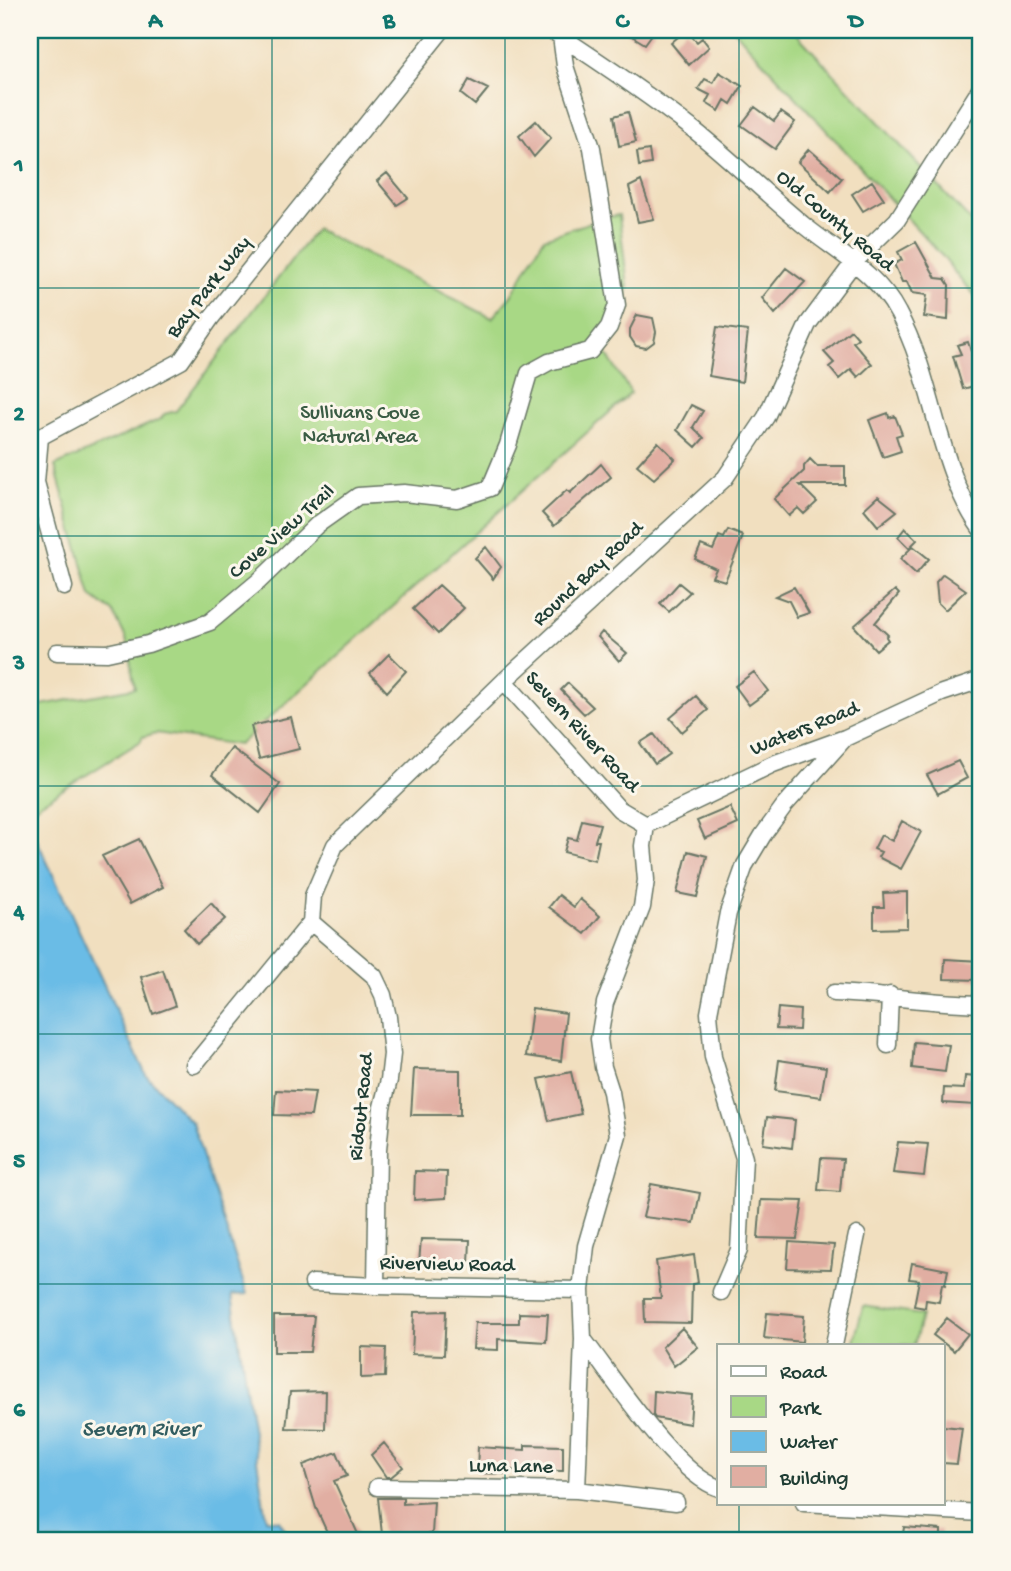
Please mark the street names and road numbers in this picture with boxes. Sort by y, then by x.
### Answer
street label: Old County Road [770,165,899,280]
street label: Bay Park Way [162,232,258,345]
street label: Cove View Trail [225,480,341,586]
street label: Round Bay Road [528,516,651,633]
street label: Severn River Road [518,667,645,800]
street label: Waters Road [747,696,865,763]
street label: Ridout Road [345,1050,381,1162]
street label: Riverview Road [379,1252,516,1280]
street label: Luna Lane [469,1455,555,1481]

